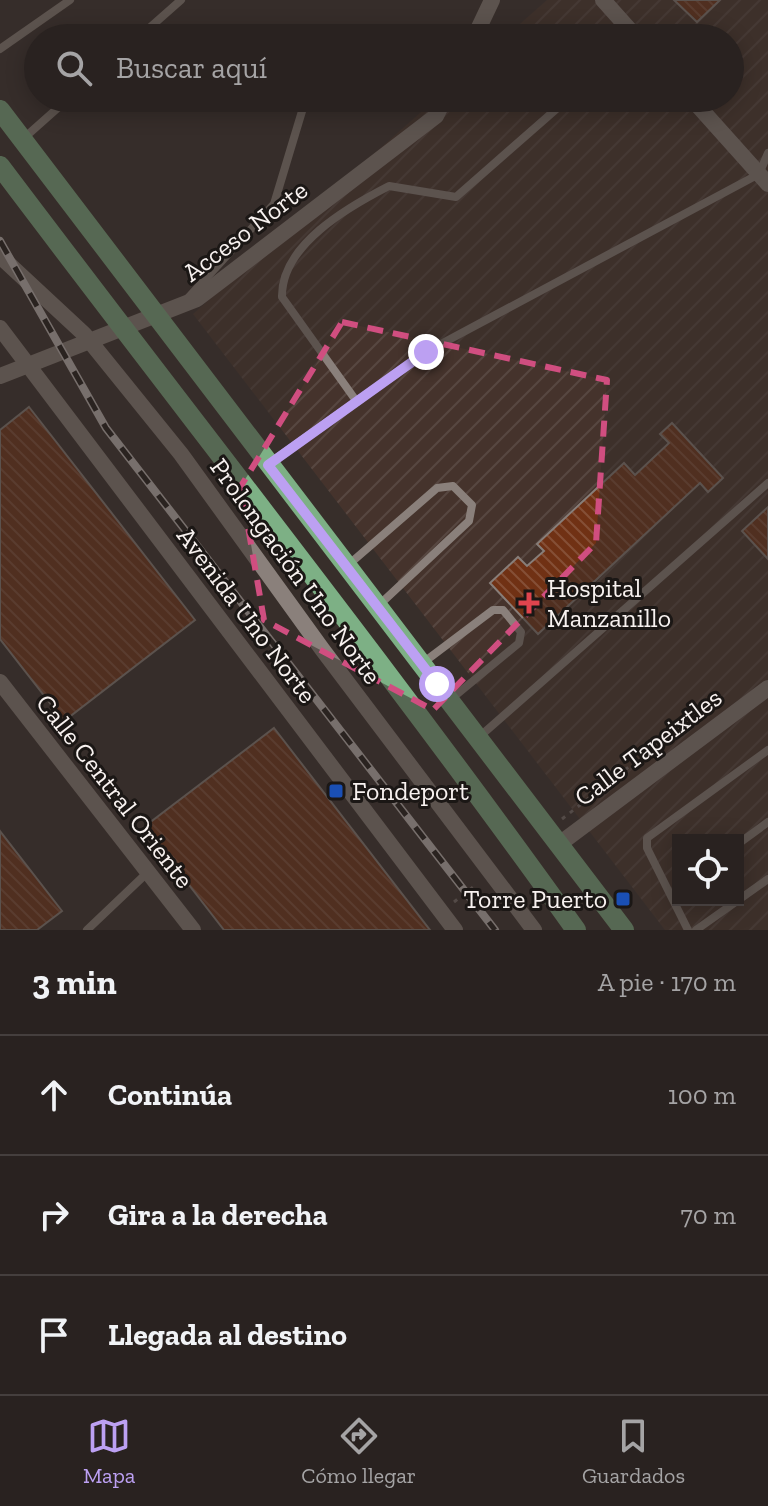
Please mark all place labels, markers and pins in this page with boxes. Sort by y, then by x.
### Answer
place label: Hospital Manzanillo [547,572,671,634]
marker: Hospital Manzanillo [518,592,540,614]
place label: Fondeport [352,775,469,807]
marker: Fondeport [327,782,345,800]
place label: Torre Puerto [464,883,607,915]
marker: Torre Puerto [614,890,632,908]

